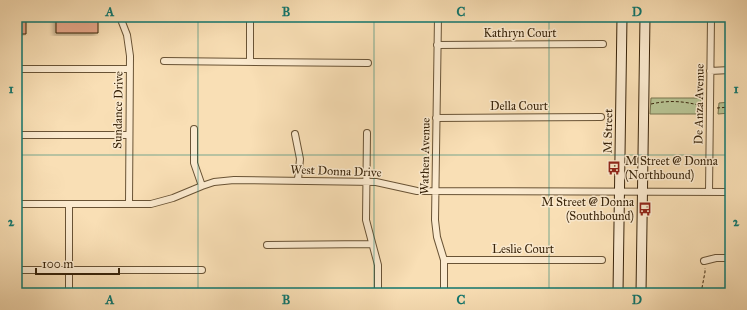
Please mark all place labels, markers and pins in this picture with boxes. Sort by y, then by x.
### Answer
place label: M Street @ Donna (Northbound) [625,154,719,182]
bus stop icon: M Street @ Donna (Northbound) [606,160,622,176]
place label: M Street @ Donna (Southbound) [541,195,635,223]
bus stop icon: M Street @ Donna (Southbound) [637,201,653,217]

